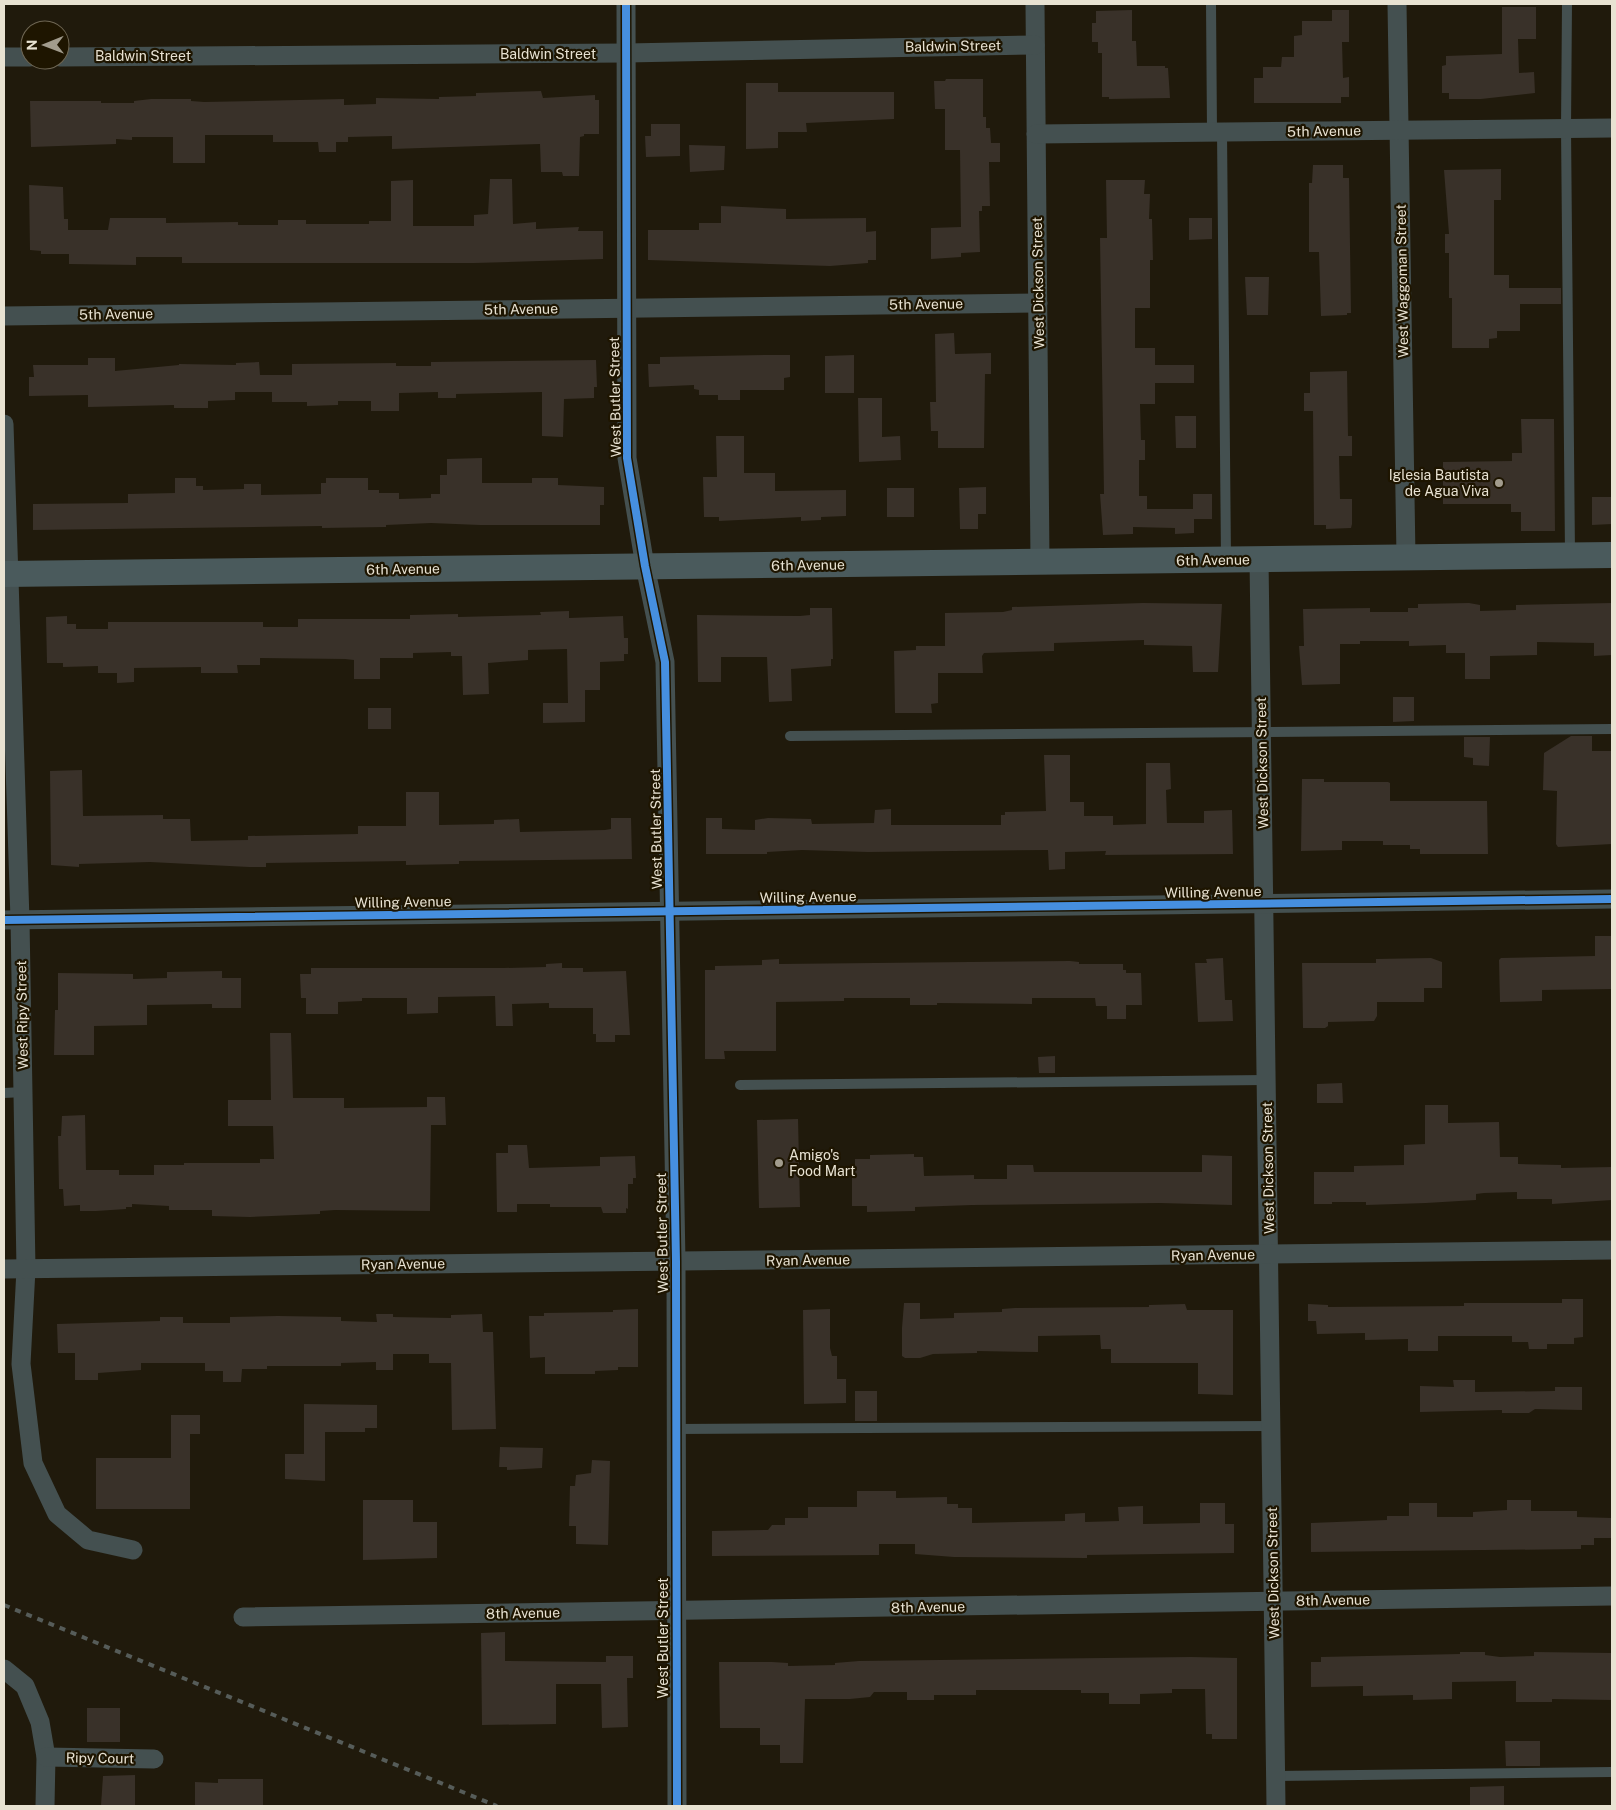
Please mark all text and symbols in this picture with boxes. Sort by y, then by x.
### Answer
north arrow [20,20,70,70]
street label: Baldwin Street [905,37,1001,55]
text: N [24,40,40,51]
street label: Baldwin Street [500,46,596,62]
street label: Baldwin Street [95,48,191,64]
street label: 5th Avenue [1287,122,1361,140]
street label: West Waggoman Street [1393,204,1411,358]
street label: West Dickson Street [1029,217,1047,349]
street label: 5th Avenue [889,295,963,313]
street label: 5th Avenue [484,300,558,318]
street label: 5th Avenue [79,305,153,323]
street label: West Butler Street [606,336,624,458]
place label: Iglesia Bautista de Agua Viva [1389,467,1489,499]
marker: Iglesia Bautista de Agua Viva [1493,477,1505,489]
street label: 6th Avenue [1176,551,1250,569]
street label: 6th Avenue [771,556,845,574]
street label: 6th Avenue [366,560,440,578]
street label: West Dickson Street [1253,697,1271,829]
street label: West Butler Street [647,768,665,890]
street label: Willing Avenue [1164,883,1262,901]
street label: Willing Avenue [759,888,857,906]
street label: Willing Avenue [354,893,452,911]
street label: West Ripy Street [13,960,31,1070]
street label: West Dickson Street [1259,1102,1277,1234]
place label: Amigo's Food Mart [789,1147,856,1179]
marker: Amigo's Food Mart [773,1157,785,1169]
street label: West Butler Street [653,1172,671,1294]
street label: Ryan Avenue [1171,1246,1255,1264]
street label: Ryan Avenue [766,1251,850,1269]
street label: Ryan Avenue [361,1255,445,1273]
street label: West Dickson Street [1264,1507,1282,1639]
street label: West Butler Street [655,1578,671,1698]
street label: 8th Avenue [1296,1591,1370,1609]
street label: 8th Avenue [891,1598,965,1616]
street label: 8th Avenue [486,1604,560,1622]
street label: Ripy Court [66,1749,134,1767]

